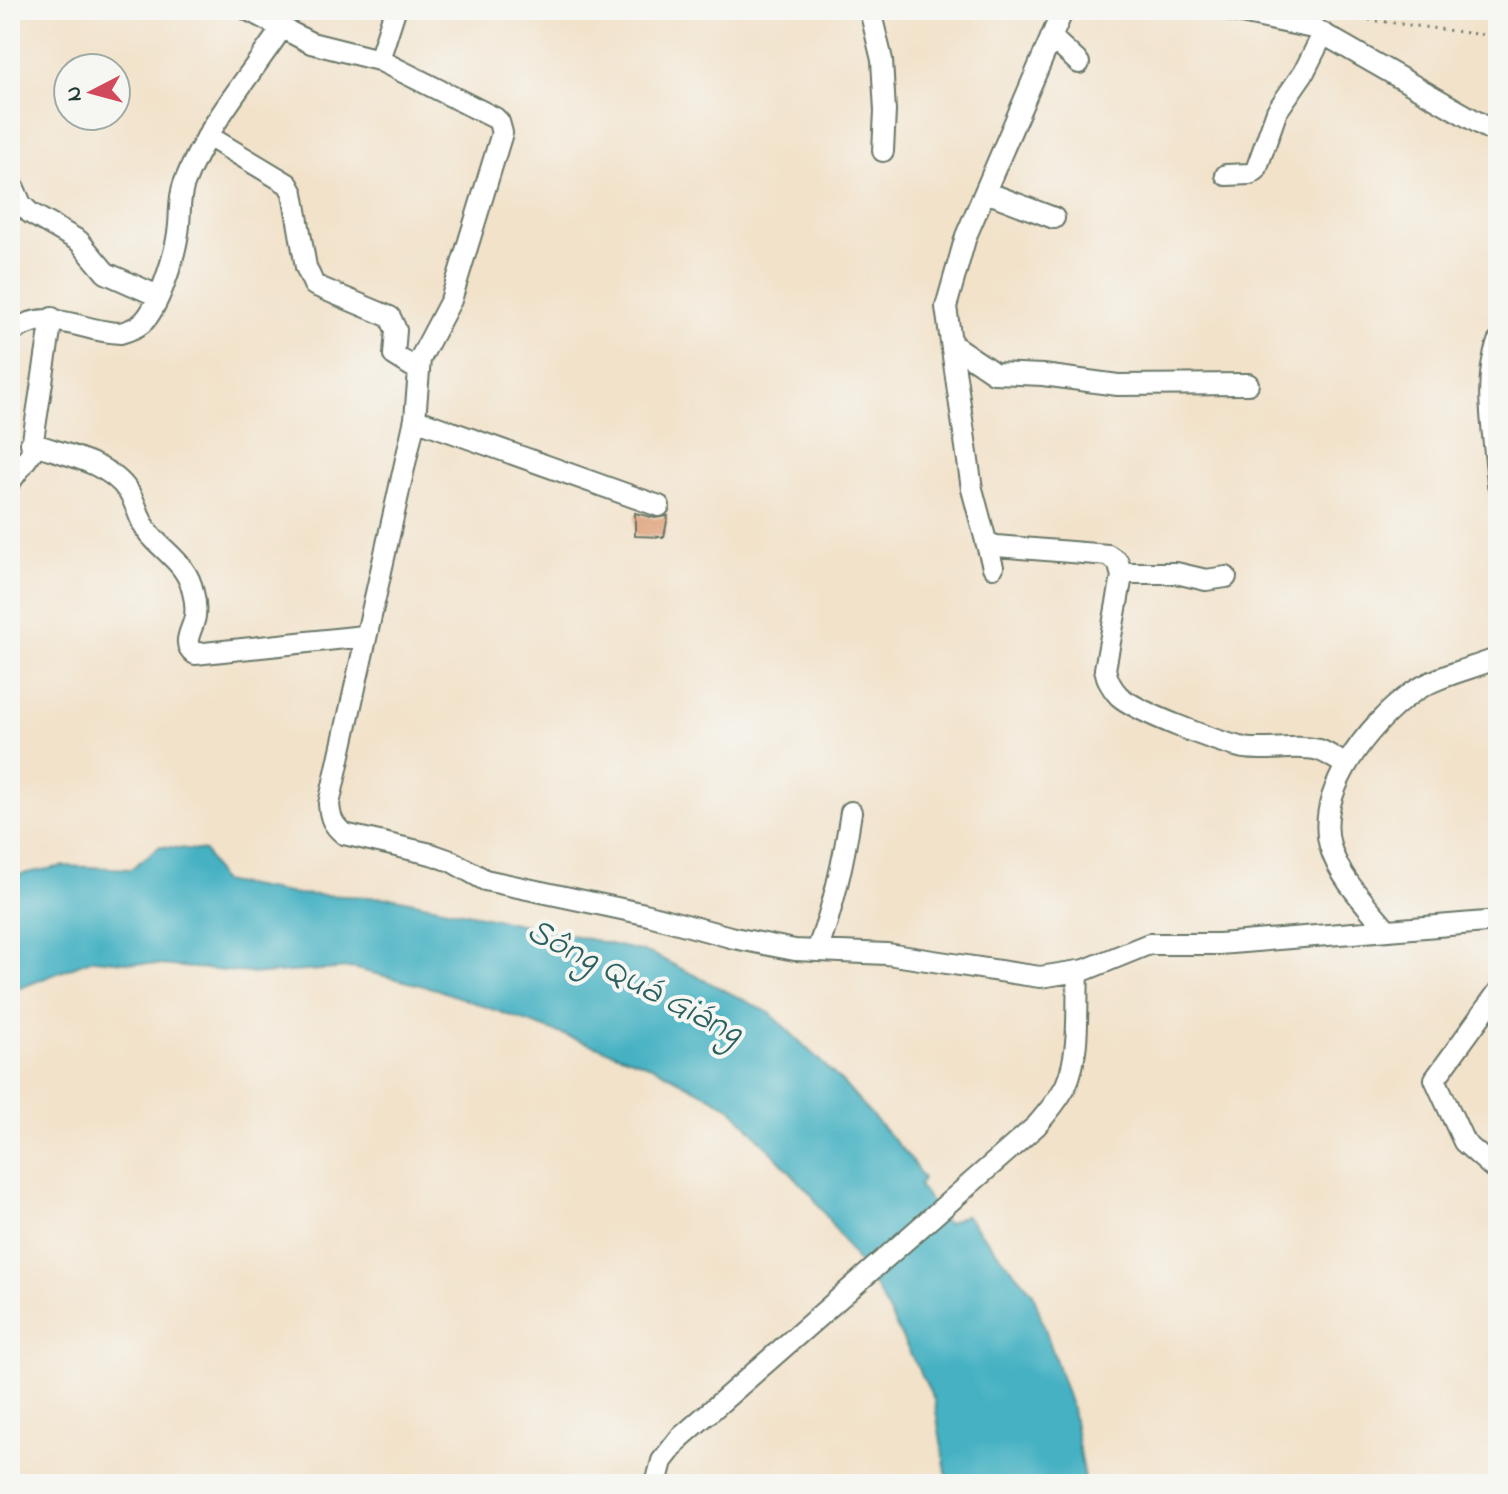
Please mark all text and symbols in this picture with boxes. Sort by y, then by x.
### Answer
north arrow [52,52,132,132]
text: N [58,85,92,103]
water label: Sông Quá Giáng [516,906,752,1061]

